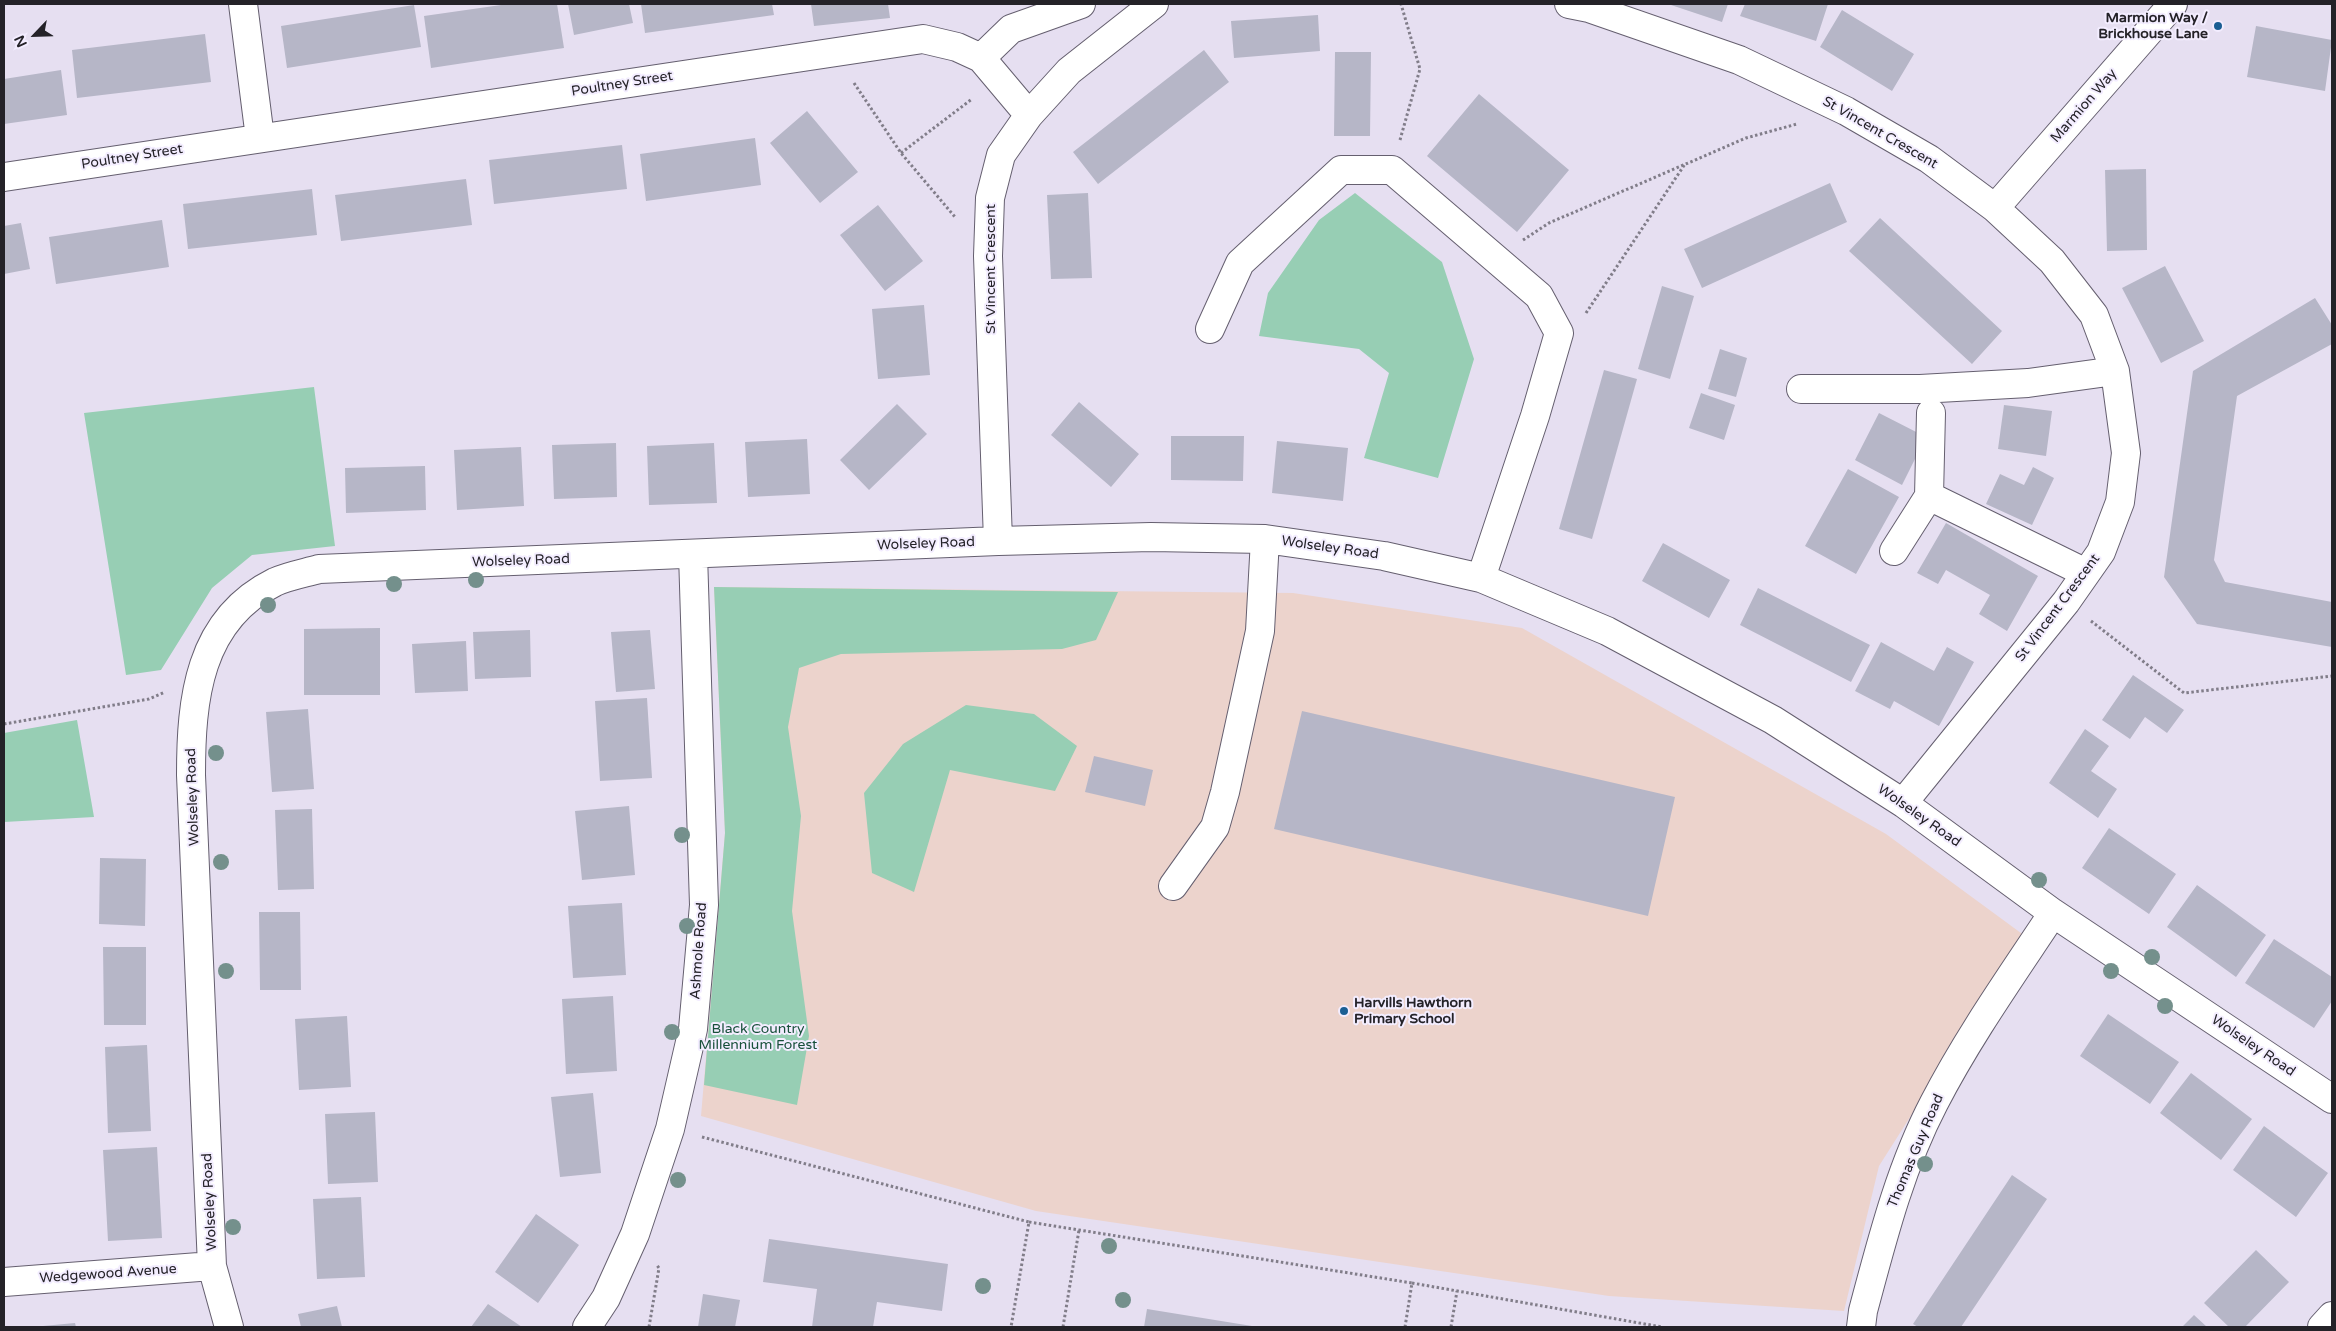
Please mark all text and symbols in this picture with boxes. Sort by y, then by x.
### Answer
north arrow [10,10,60,60]
place label: Marmion Way / Brickhouse Lane [2098,10,2208,42]
marker: Marmion Way / Brickhouse Lane [2212,20,2224,32]
text: N [11,33,31,50]
street label: Marmion Way [2047,66,2121,146]
street label: Poultney Street [570,68,674,100]
street label: St Vincent Crescent [1819,93,1941,173]
street label: Poultney Street [80,141,184,173]
street label: St Vincent Crescent [983,204,999,334]
street label: Wolseley Road [1280,533,1380,563]
street label: Wolseley Road [877,534,975,554]
street label: Wolseley Road [472,551,570,571]
street label: St Vincent Crescent [2012,551,2104,665]
street label: Wolseley Road [183,748,203,846]
street label: Wolseley Road [1874,781,1964,851]
street label: Ashmole Road [687,902,711,1000]
place label: Harvills Hawthorn Primary School [1354,995,1472,1028]
marker: Harvills Hawthorn Primary School [1338,1005,1350,1017]
street label: Wolseley Road [2208,1012,2298,1080]
park label: Black Country Millennium Forest [699,1021,817,1054]
street label: Thomas Guy Road [1884,1092,1948,1210]
street label: Wolseley Road [199,1153,221,1251]
street label: Wedgewood Avenue [39,1261,177,1287]

